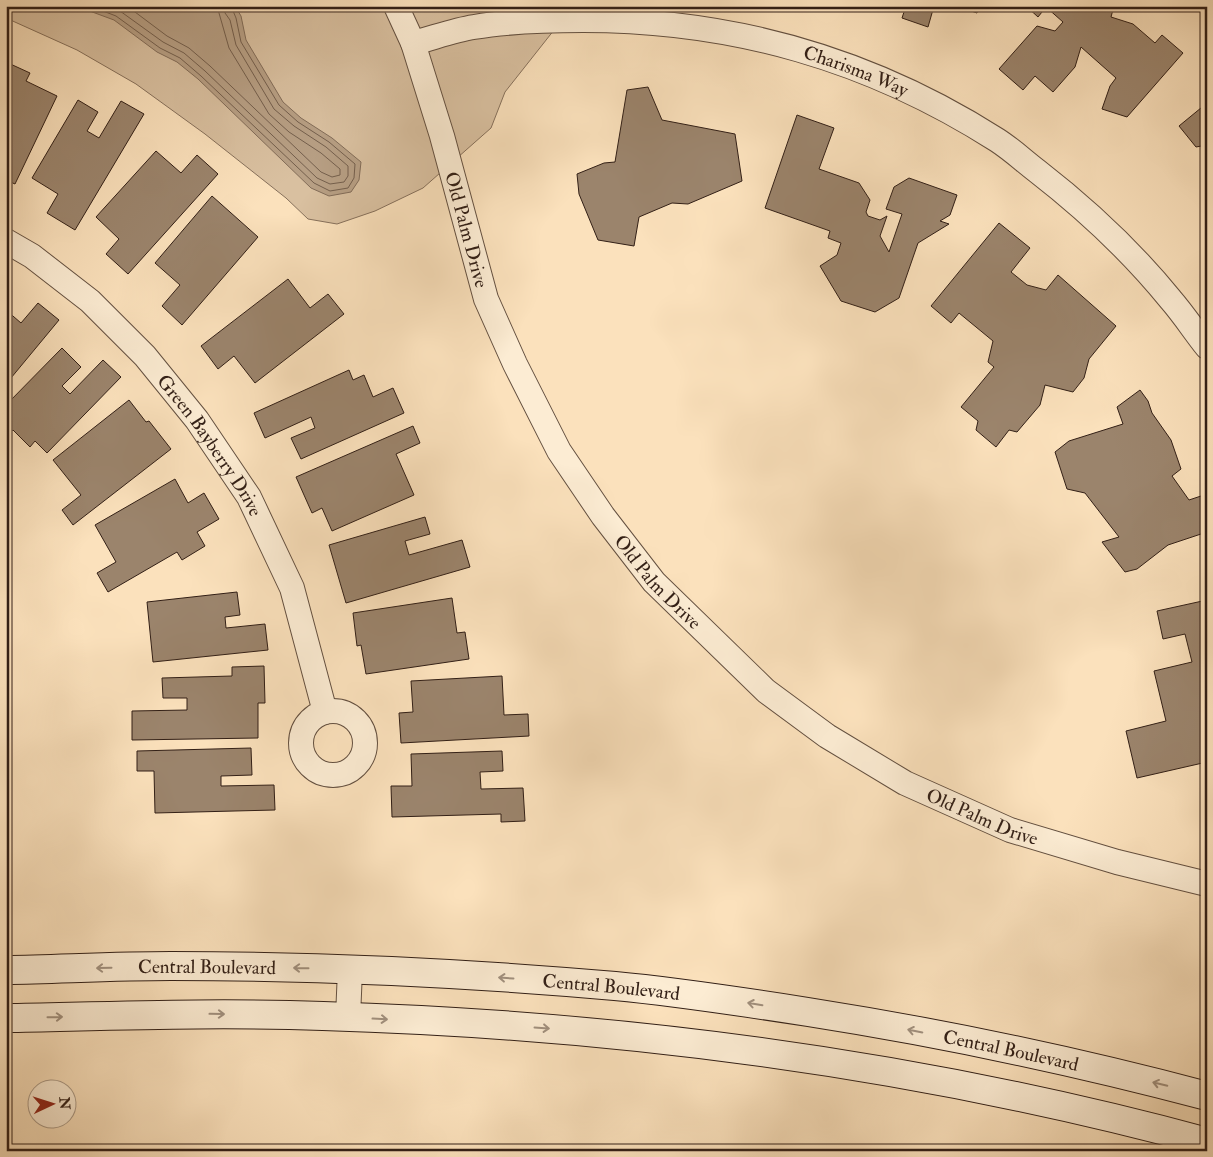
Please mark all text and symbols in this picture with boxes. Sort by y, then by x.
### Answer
street label: Charisma Way [800,41,913,103]
street label: Old Palm Drive [439,169,493,290]
street label: Green Bayberry Drive [152,370,267,520]
street label: Old Palm Drive [609,530,706,635]
street label: Old Palm Drive [922,783,1041,851]
street label: Central Boulevard [138,955,277,980]
one-way arrow [96,963,112,973]
one-way arrow [293,963,310,973]
street label: Central Boulevard [542,969,682,1006]
one-way arrow [499,974,515,983]
one-way arrow [747,999,763,1009]
one-way arrow [209,1010,225,1019]
one-way arrow [46,1012,63,1022]
one-way arrow [372,1014,388,1023]
one-way arrow [534,1024,550,1033]
street label: Central Boulevard [941,1025,1082,1077]
one-way arrow [908,1026,924,1035]
one-way arrow [1152,1079,1168,1088]
north arrow [28,1080,78,1130]
text: N [55,1095,73,1110]

